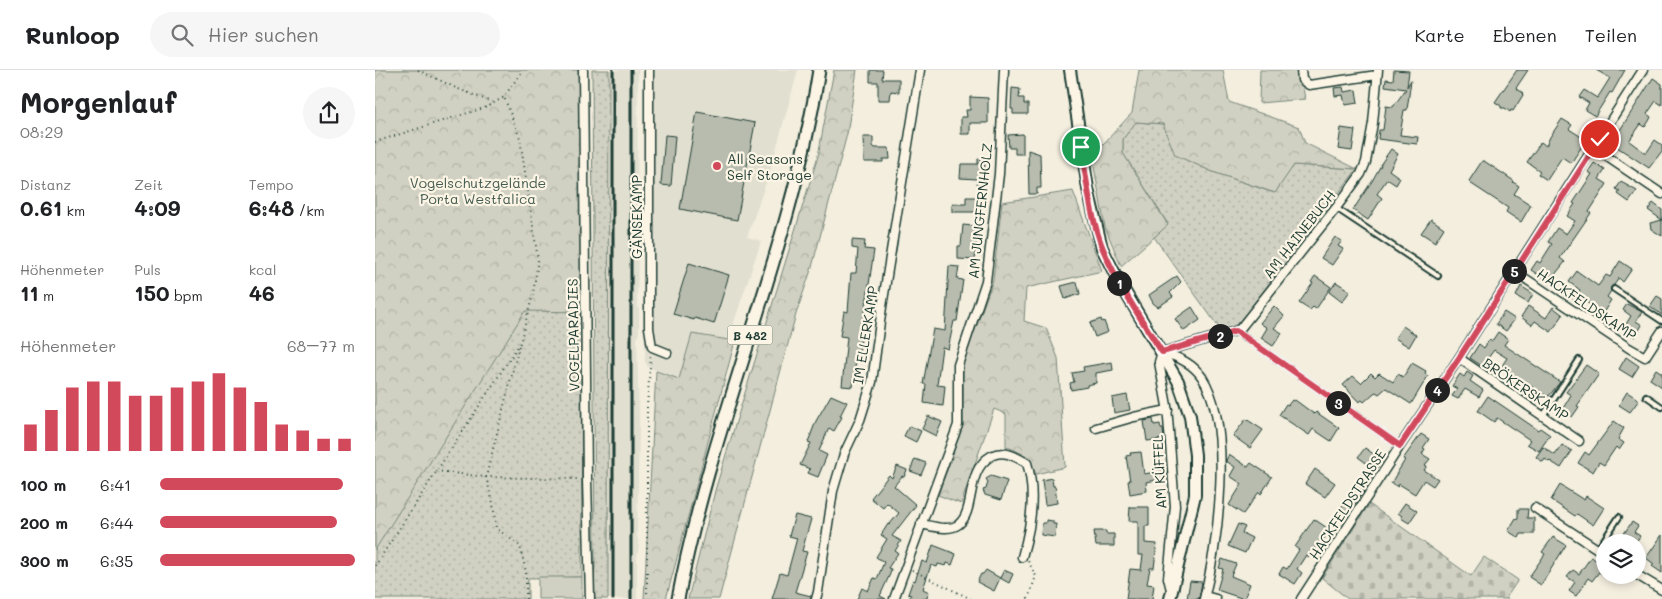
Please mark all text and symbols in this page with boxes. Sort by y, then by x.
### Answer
search box [150,12,500,57]
text: Runloop [25,19,120,50]
icon: search [168,21,196,49]
text: Hier suchen [208,22,318,47]
text: Karte [1414,23,1465,47]
text: Ebenen [1493,23,1557,47]
text: Teilen [1585,23,1637,47]
text: Morgenlauf [20,84,176,120]
button: share [303,87,355,139]
pin [1579,118,1621,160]
text: 08:29 [20,121,63,142]
icon: check [1586,125,1614,153]
pin [1060,126,1102,168]
icon: arrive [1067,133,1095,161]
street label: AM JUNGFERNHOLZ [963,142,997,280]
place label: All Seasons Self Storage [727,149,812,184]
marker: All Seasons Self Storage [711,160,723,172]
park label: Vogelschutzgelände Porta Westfalica [410,173,546,208]
street label: GÄNSEKAMP [627,174,646,259]
text: Distanz [20,175,71,194]
text: Zeit [134,175,163,194]
text: Tempo [249,175,293,194]
street label: AM HAINEBUCH [1258,186,1340,282]
text: 0.61 [20,194,62,221]
text: 4:09 [134,194,180,221]
text: 6:48 [249,194,294,221]
text: km [62,201,85,220]
text: /km [294,201,325,220]
pin: 5 [1501,258,1527,284]
text: Höhenmeter [20,260,104,279]
text: Puls [134,260,161,279]
text: kcal [249,260,277,279]
text: 5 [1510,262,1519,281]
street label: HACKFELDSKAMP [1534,264,1641,345]
pin: 1 [1107,270,1131,296]
text: 1 [1116,274,1123,293]
street label: VOGELPARADIES [563,278,583,392]
text: 11 [20,279,39,306]
text: 150 [134,279,169,306]
text: 46 [249,279,275,306]
street label: IM ELLERKAMP [848,284,882,386]
text: m [39,286,54,305]
text: bpm [169,286,203,305]
pin: 2 [1207,324,1233,348]
road number: B 482 [727,326,773,344]
text: 2 [1217,327,1224,346]
text: Höhenmeter [20,335,116,356]
text: 68–77 m [287,335,355,356]
street label: BRÖKERSKAMP [1479,353,1573,425]
pin: 4 [1425,378,1449,402]
text: 4 [1433,381,1442,400]
pin: 3 [1325,390,1351,416]
text: 3 [1334,394,1343,413]
street label: AM KÜFFEL [1148,434,1170,510]
street label: HACKFELDSTRASSE [1304,445,1390,563]
text: 100 m [20,474,66,495]
text: 6:41 [100,474,131,495]
text: 200 m [20,512,68,533]
text: 6:44 [100,512,133,533]
map controls [1596,534,1646,584]
button: layers [1596,534,1646,584]
text: 300 m [20,550,69,571]
text: 6:35 [100,550,133,571]

